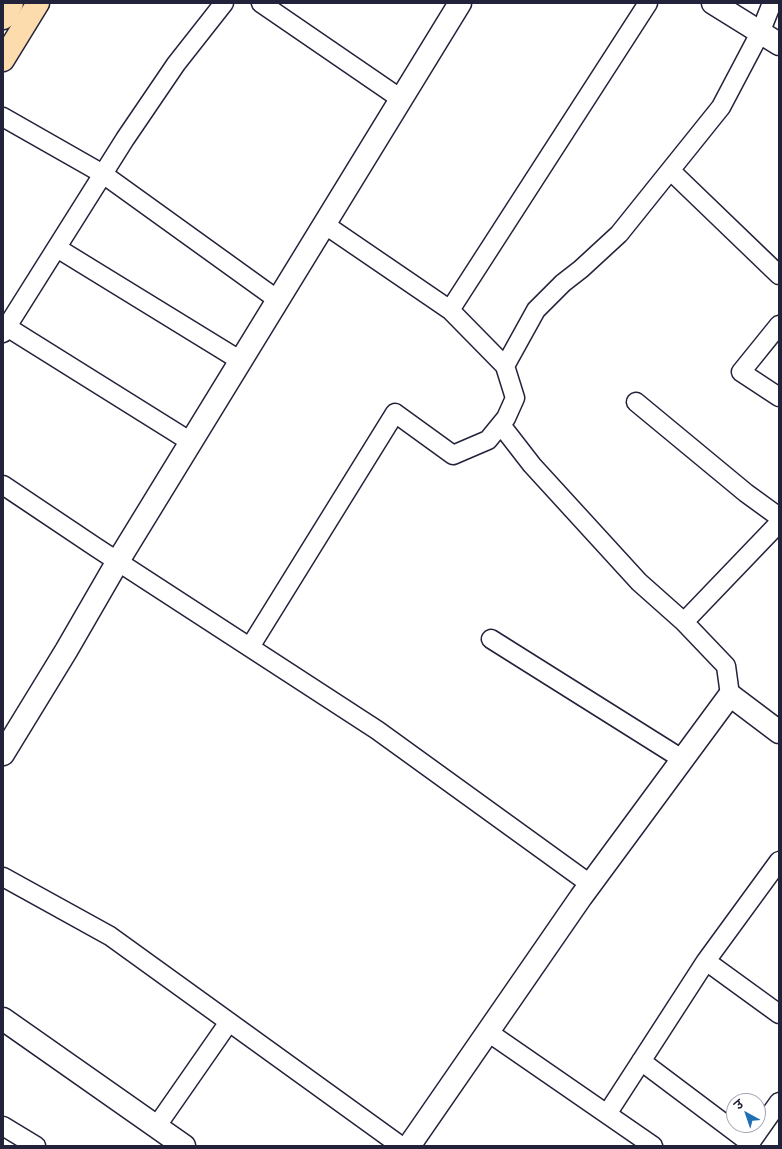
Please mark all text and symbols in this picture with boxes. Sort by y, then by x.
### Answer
north arrow [726,1093,766,1133]
text: उ [732,1097,746,1112]

